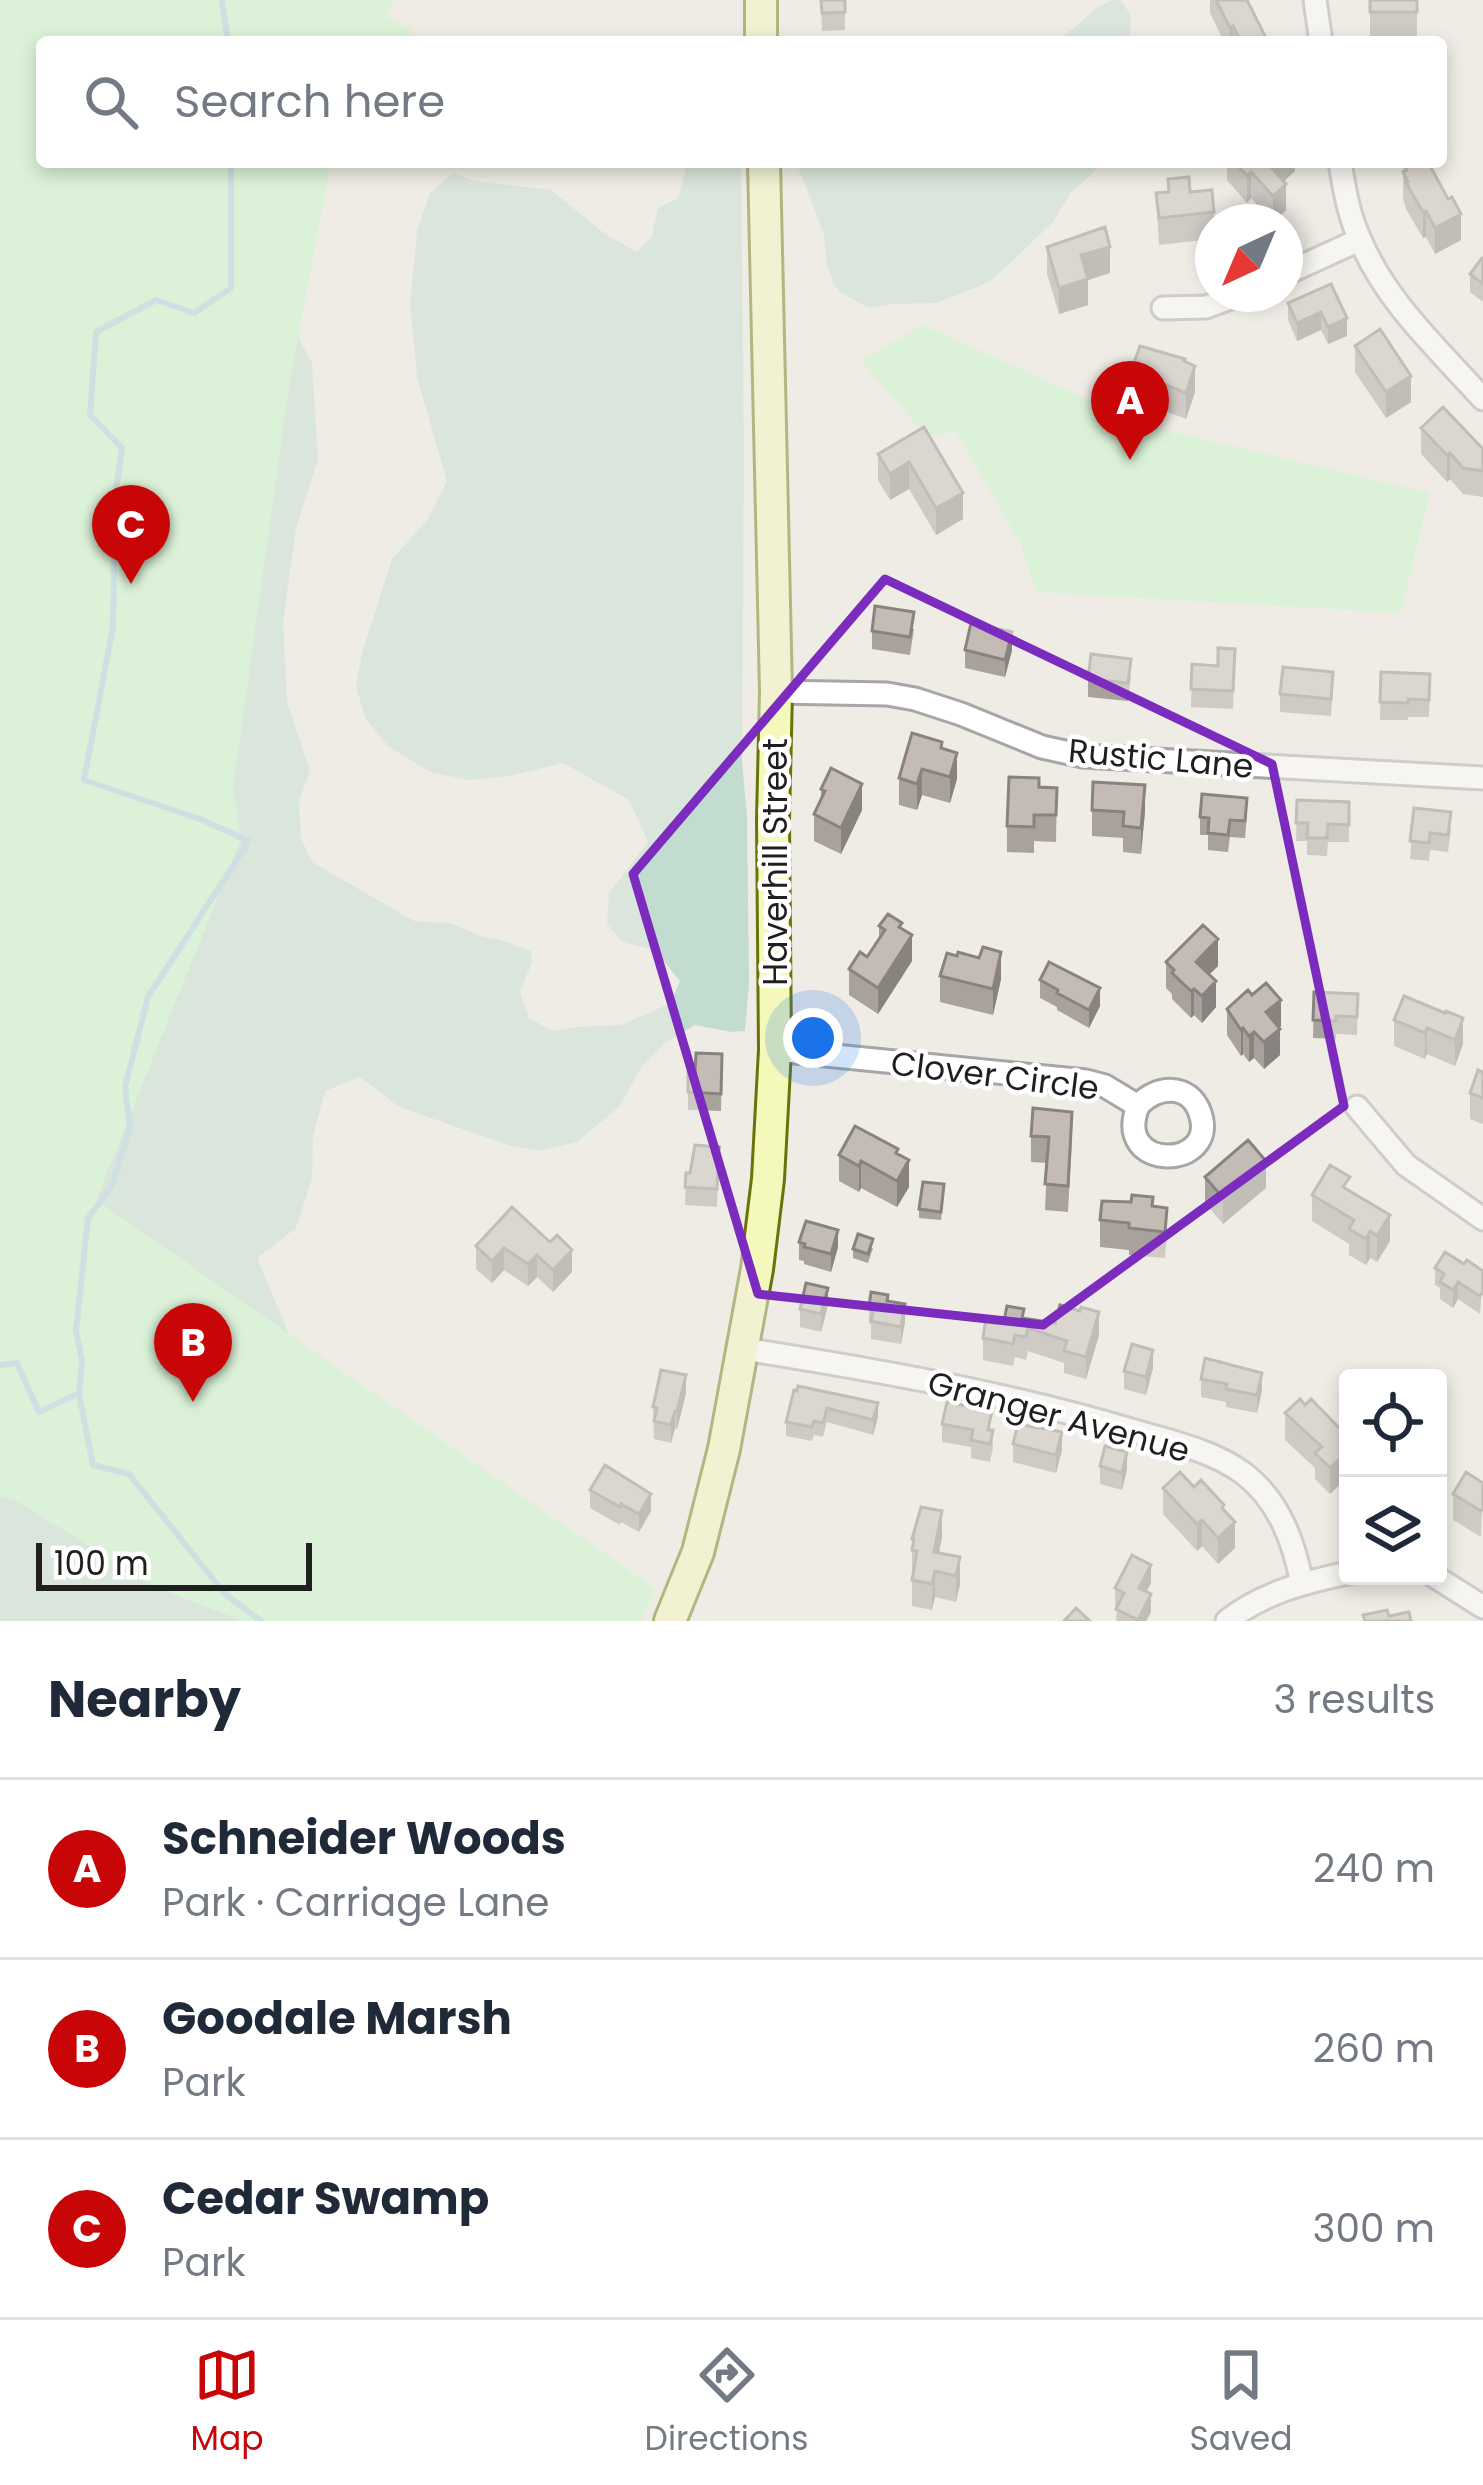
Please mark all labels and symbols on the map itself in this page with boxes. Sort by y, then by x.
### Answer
north arrow [1195,204,1303,312]
pin: A [1091,361,1169,460]
pin: C [92,485,170,584]
street label: Rustic Lane [1066,727,1255,790]
street label: Haverhill Street [752,738,799,986]
your location [783,1008,843,1068]
street label: Clover Circle [888,1039,1102,1112]
pin: B [154,1303,232,1402]
street label: Granger Avenue [923,1359,1195,1474]
scale bar [36,1537,312,1590]

